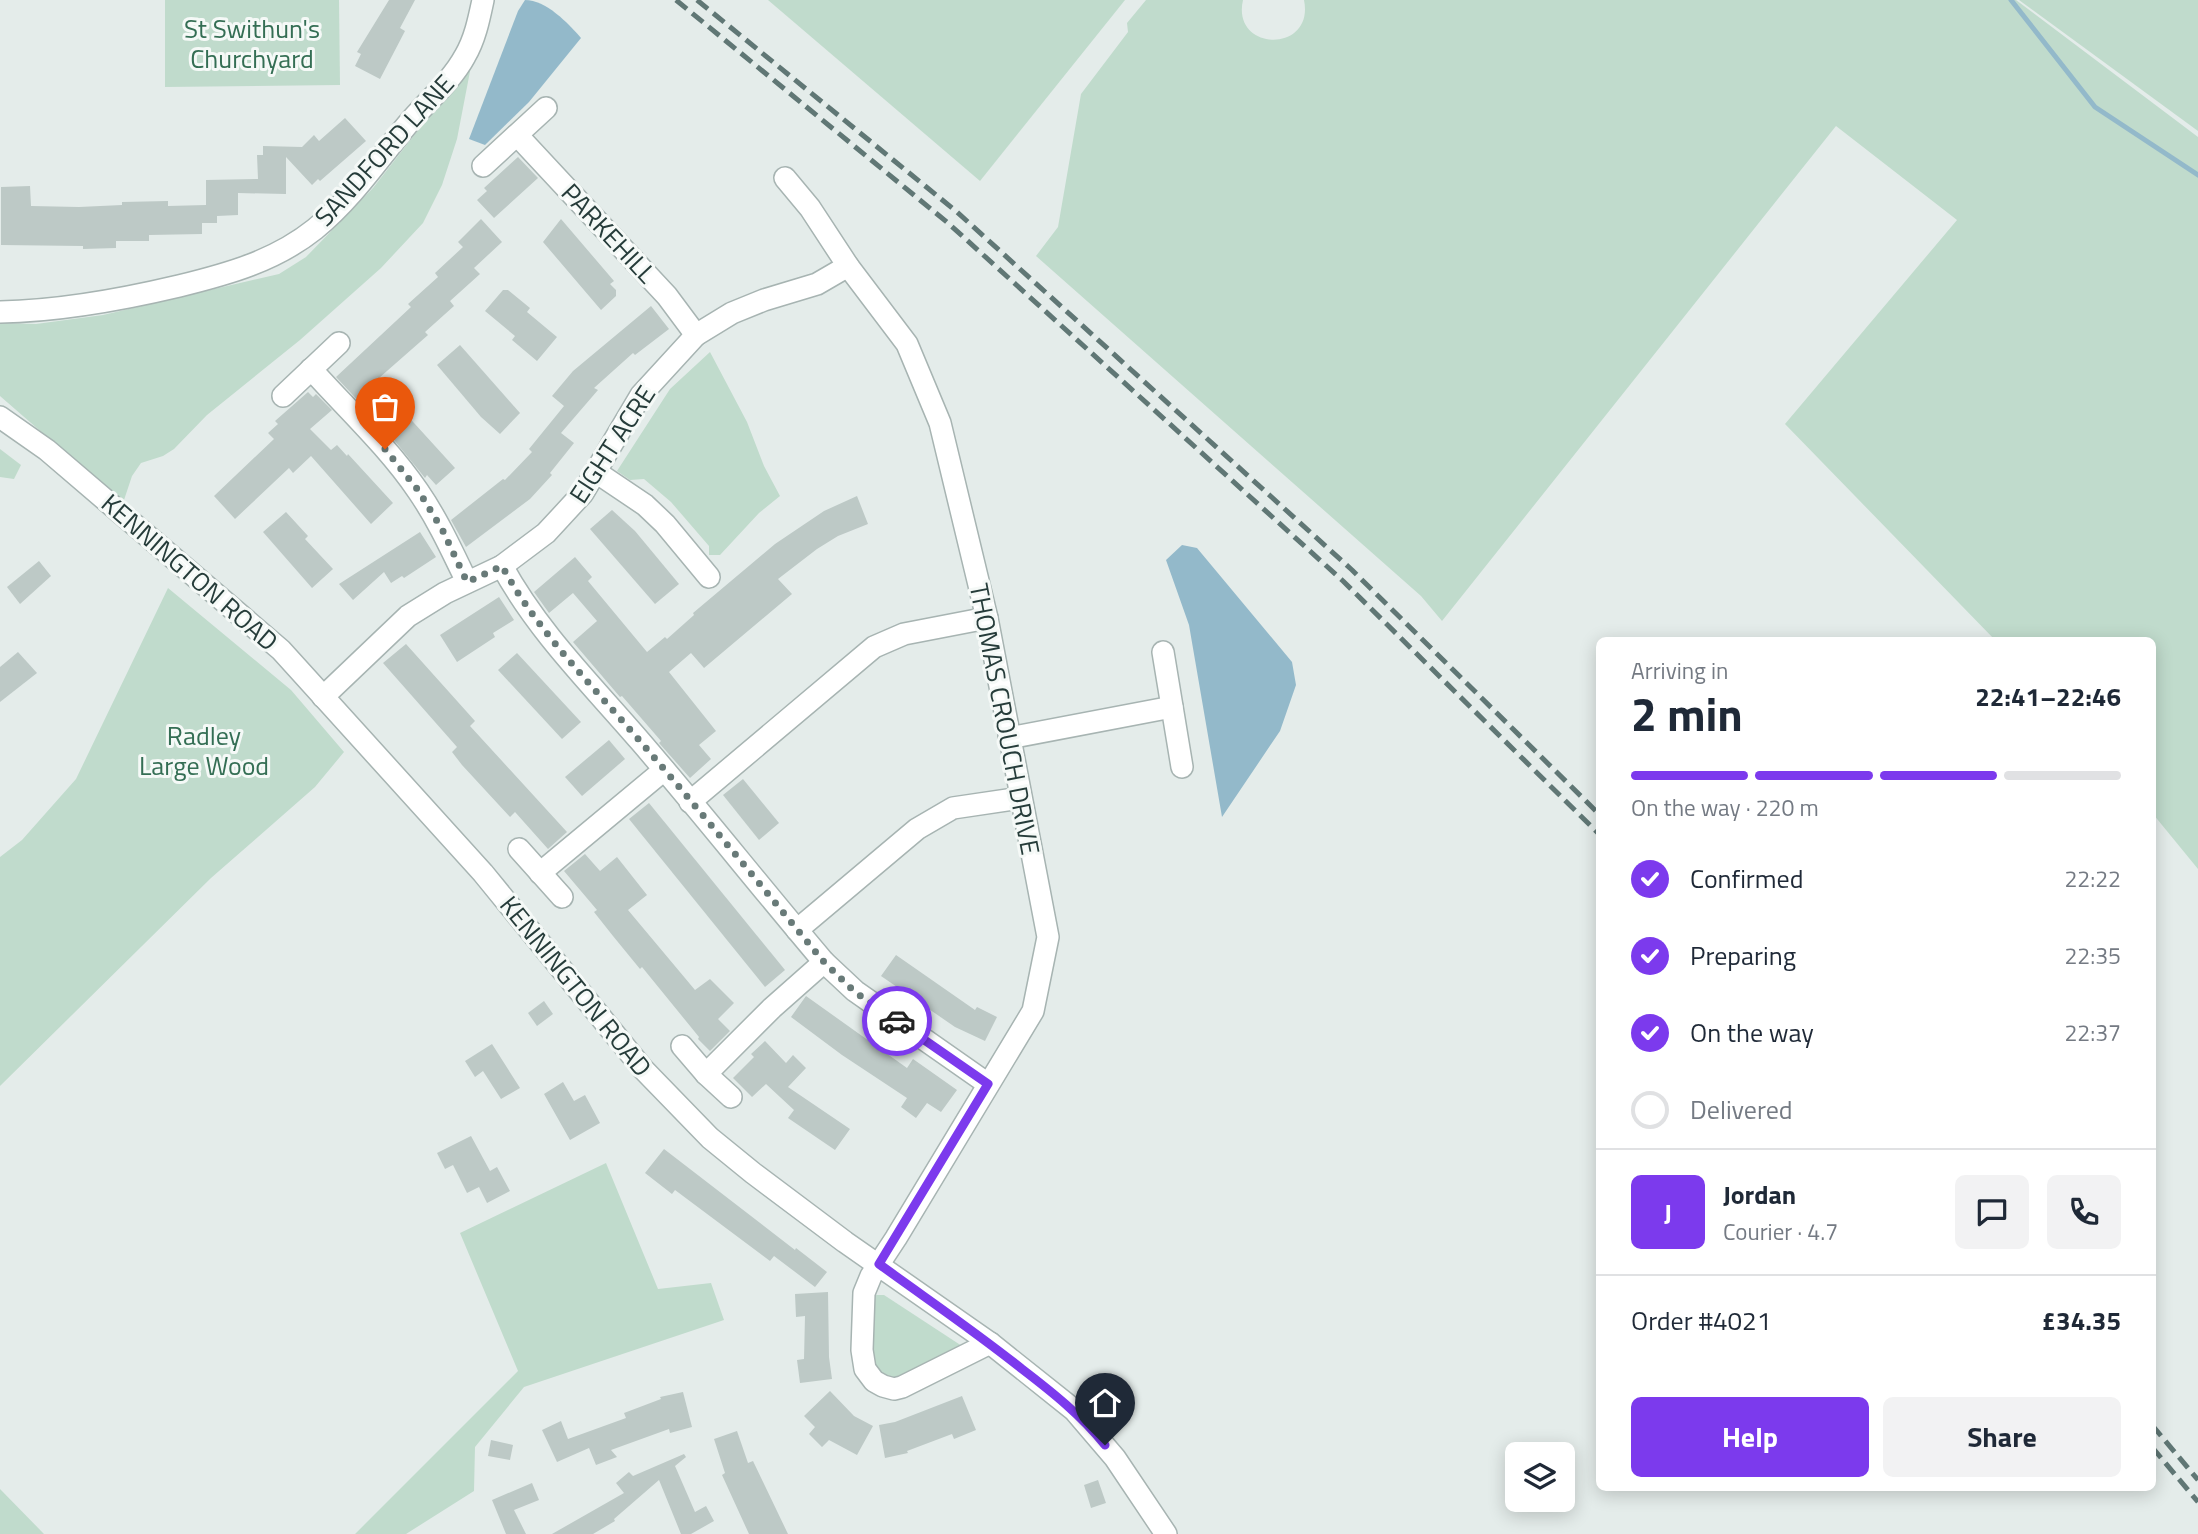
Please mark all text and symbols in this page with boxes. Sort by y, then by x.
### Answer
park label: St Swithun's Churchyard [184,9,320,78]
street label: SANDFORD LANE [305,65,463,235]
street label: PARKEHILL [552,174,666,292]
pin [355,377,415,449]
street label: EIGHT ACRE [559,377,665,511]
icon: bag [366,388,404,426]
street label: KENNINGTON ROAD [93,484,287,660]
street label: THOMAS CROUCH DRIVE [960,580,1050,858]
text: Arriving in [1631,653,1728,688]
text: 22:41–22:46 [1975,677,2121,716]
text: 2 min [1631,679,1743,749]
park label: Radley Large Wood [139,716,269,785]
text: On the way · 220 m [1631,790,1819,825]
text: Confirmed [1690,859,1804,898]
icon: check [1631,860,1669,898]
text: 22:22 [2064,861,2121,896]
street label: KENNINGTON ROAD [491,887,661,1085]
text: Preparing [1690,936,1796,975]
icon: check [1631,937,1669,975]
text: 22:35 [2064,938,2121,973]
courier [862,986,932,1056]
icon: car [878,1002,916,1040]
text: On the way [1690,1013,1814,1052]
icon: check [1631,1014,1669,1052]
text: 22:37 [2064,1015,2121,1050]
text: Delivered [1690,1090,1793,1129]
text: Jordan [1723,1175,1796,1214]
button: chat [1955,1175,2029,1249]
button: phone [2047,1175,2121,1249]
text: J [1664,1193,1672,1232]
text: Courier · 4.7 [1723,1214,1838,1249]
text: Order #4021 [1631,1301,1771,1340]
text: £34.35 [2042,1301,2121,1340]
pin [1075,1373,1135,1445]
icon: home [1086,1384,1124,1422]
button: Help [1631,1397,1869,1477]
button: Share [1883,1397,2121,1477]
map controls [1505,1442,1575,1512]
button: layers [1505,1442,1575,1512]

